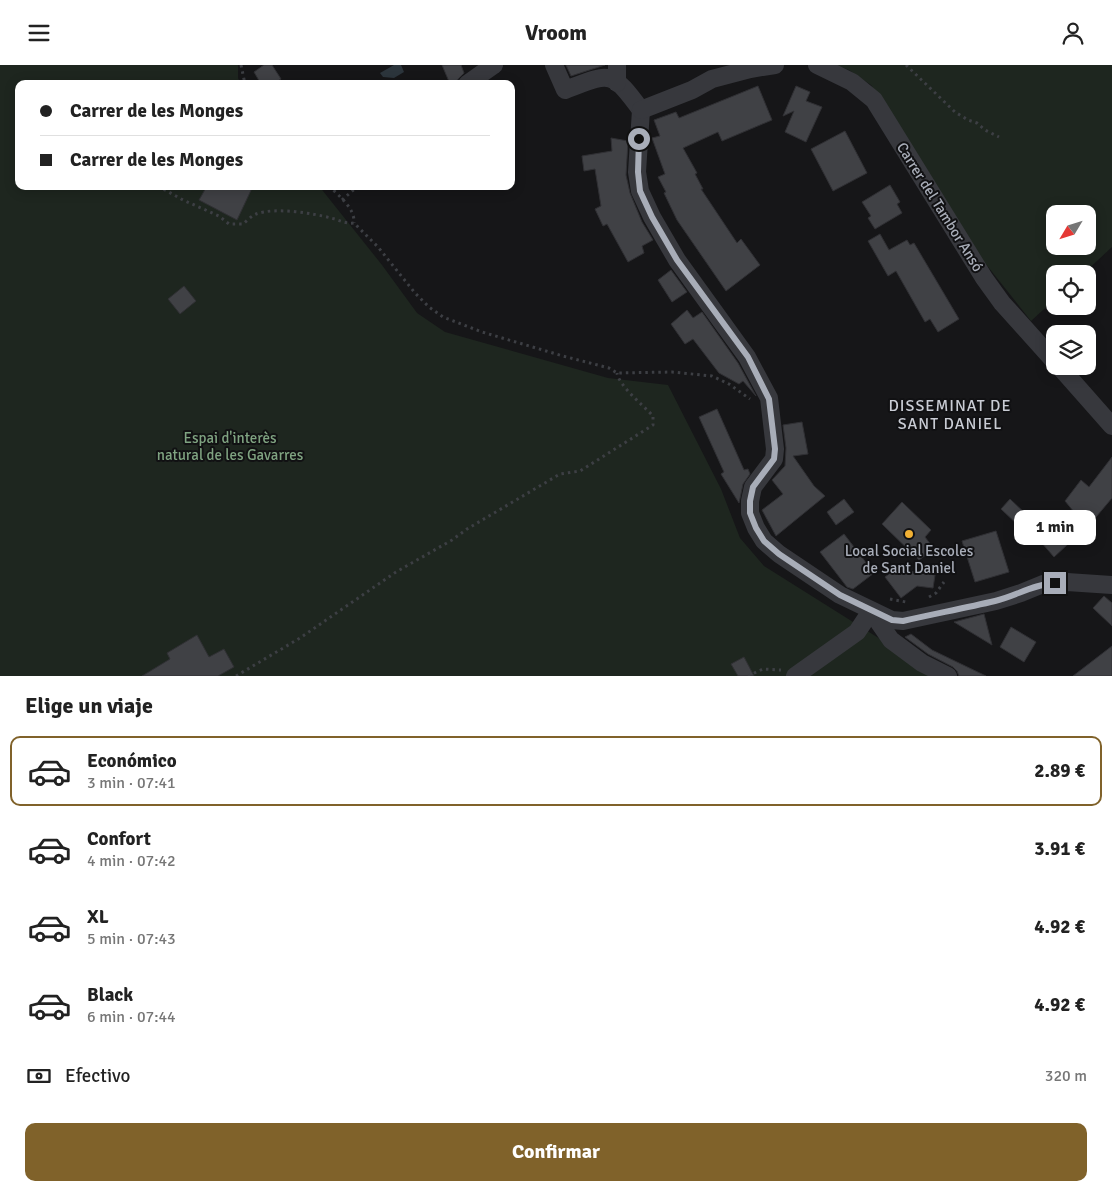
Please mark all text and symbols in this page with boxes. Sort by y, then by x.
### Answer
icon: menu [25,19,53,47]
text: Vroom [525,19,587,46]
icon: person [1059,19,1087,47]
text: Carrer de les Monges [70,99,243,123]
route start [628,128,650,150]
street label: Carrer del Tambor Ansó [893,139,987,275]
text: Carrer de les Monges [70,148,243,172]
north arrow [1046,205,1096,255]
map controls [1046,205,1096,375]
button: locate [1046,265,1096,315]
button: layers [1046,325,1096,375]
district label: DISSEMINAT DE SANT DANIEL [888,396,1012,434]
park label: Espai d'interès natural de les Gavarres [157,429,304,464]
callout: 1 min [1014,511,1096,545]
text: 1 min [1036,517,1074,537]
marker: Local Social Escoles de Sant Daniel [903,528,915,540]
place label: Local Social Escoles de Sant Daniel [845,542,974,577]
route end [1044,572,1066,594]
text: Elige un viaje [25,692,153,719]
icon: car [27,749,72,794]
text: Económico [87,749,177,773]
text: 2.89 € [1034,759,1085,783]
text: 3 min · 07:41 [87,773,176,793]
icon: car [27,827,72,872]
text: Confort [87,827,151,851]
text: 3.91 € [1034,837,1085,861]
text: 4 min · 07:42 [87,851,176,871]
icon: car [27,905,72,950]
text: XL [87,905,109,929]
text: 4.92 € [1034,915,1085,939]
text: 5 min · 07:43 [87,929,176,949]
icon: car [27,983,72,1028]
text: Black [87,983,133,1007]
text: 4.92 € [1034,993,1085,1017]
text: 6 min · 07:44 [87,1007,176,1027]
icon: cash [25,1062,53,1090]
text: Efectivo [65,1064,130,1088]
text: 320 m [1045,1066,1087,1086]
button: Confirmar [25,1123,1087,1181]

